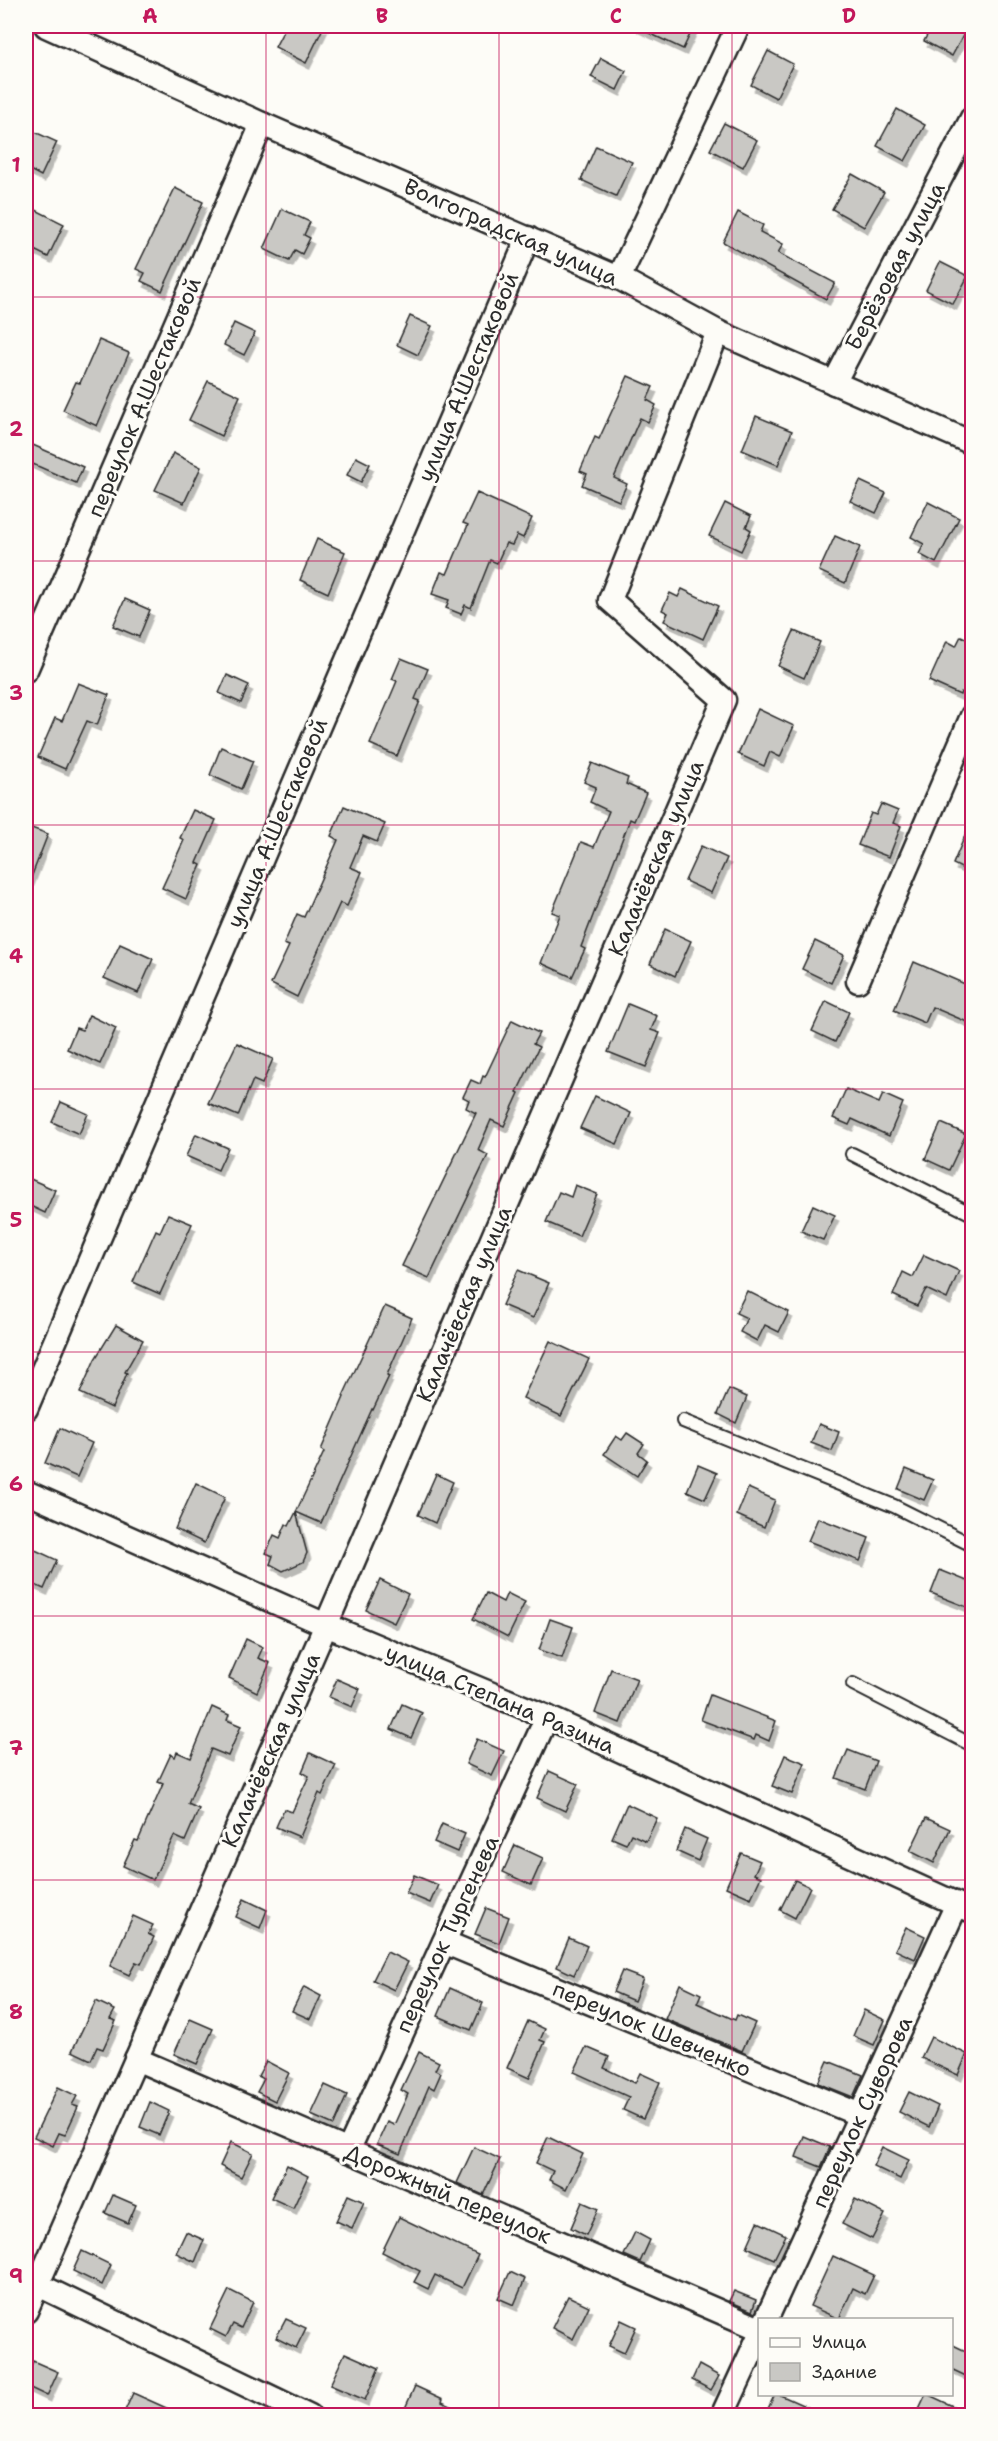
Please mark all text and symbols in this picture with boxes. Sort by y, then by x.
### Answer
text: A [142,3,158,29]
text: B [376,3,388,29]
text: C [610,3,622,29]
text: D [842,3,856,29]
text: 1 [11,152,21,178]
street label: Волгоградская улица [399,172,623,292]
street label: Берёзовая улица [838,176,952,355]
street label: улица А.Шестаковой [411,268,525,486]
street label: переулок А.Шестаковой [80,273,208,521]
text: 2 [9,416,23,442]
text: 3 [9,680,23,706]
street label: улица А.Шестаковой [220,714,334,932]
street label: Калачёвская улица [602,755,711,960]
text: 4 [9,943,23,969]
street label: Калачёвская улица [410,1201,519,1406]
text: 5 [10,1207,22,1233]
text: 6 [9,1471,23,1497]
street label: улица Степана Разина [381,1638,619,1761]
street label: Калачёвская улица [215,1648,327,1852]
text: 7 [9,1735,23,1761]
street label: переулок Тургенева [388,1830,506,2037]
street label: переулок Шевченко [548,1974,756,2084]
text: 8 [9,1999,23,2025]
street label: переулок Суворова [805,2011,919,2213]
street label: Дорожный переулок [340,2137,556,2251]
text: 9 [9,2263,23,2289]
legend [758,2318,953,2396]
text: Улица [812,2330,866,2354]
text: Здание [812,2360,877,2384]

